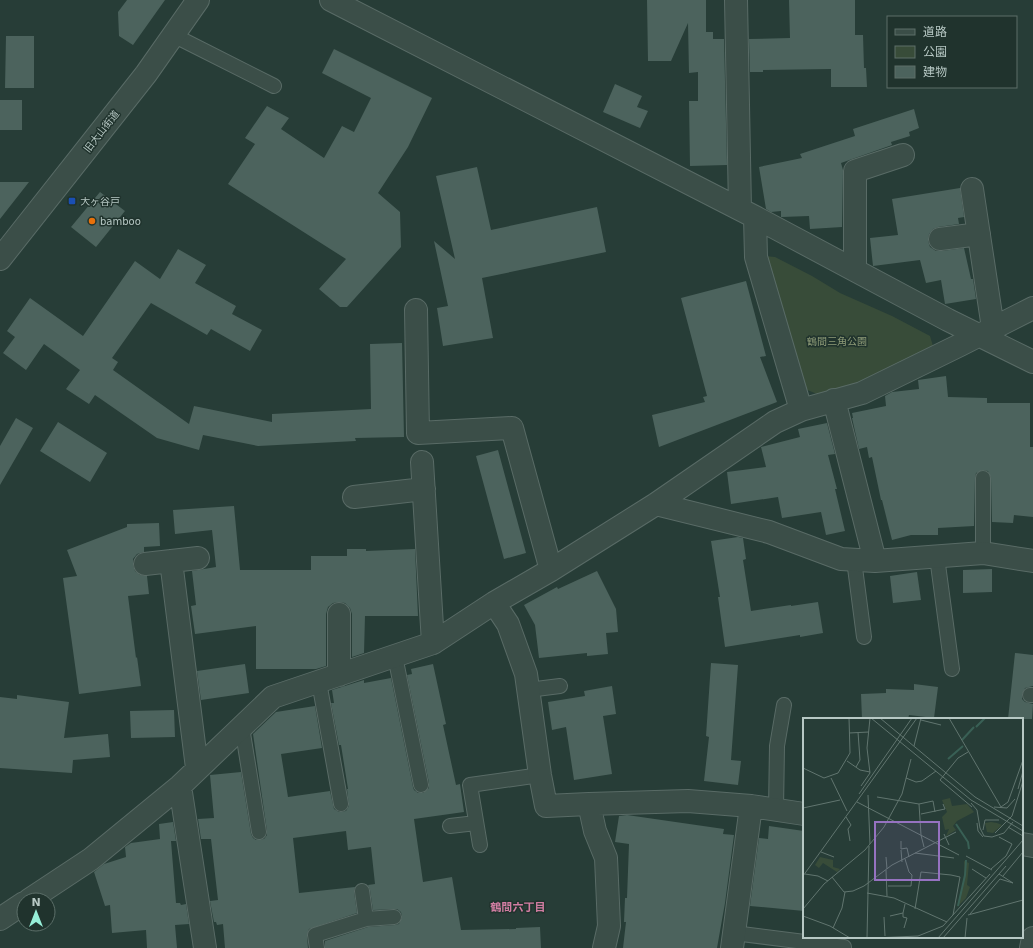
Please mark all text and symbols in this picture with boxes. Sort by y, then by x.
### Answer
legend [887,16,1017,88]
text: 道路 [923,25,947,39]
text: 公園 [923,45,947,59]
text: 建物 [923,65,947,79]
street label: 旧大山街道 [82,108,121,154]
marker: 大ヶ谷戸 [67,196,77,206]
place label: 大ヶ谷戸 [80,196,120,207]
marker: bamboo [87,216,97,226]
place label: bamboo [100,216,141,227]
park label: 鶴間三角公園 [807,336,867,347]
inset map [803,718,1023,938]
north arrow [16,892,56,932]
text: N [31,896,41,909]
district label: 鶴間六丁目 [490,901,546,914]

